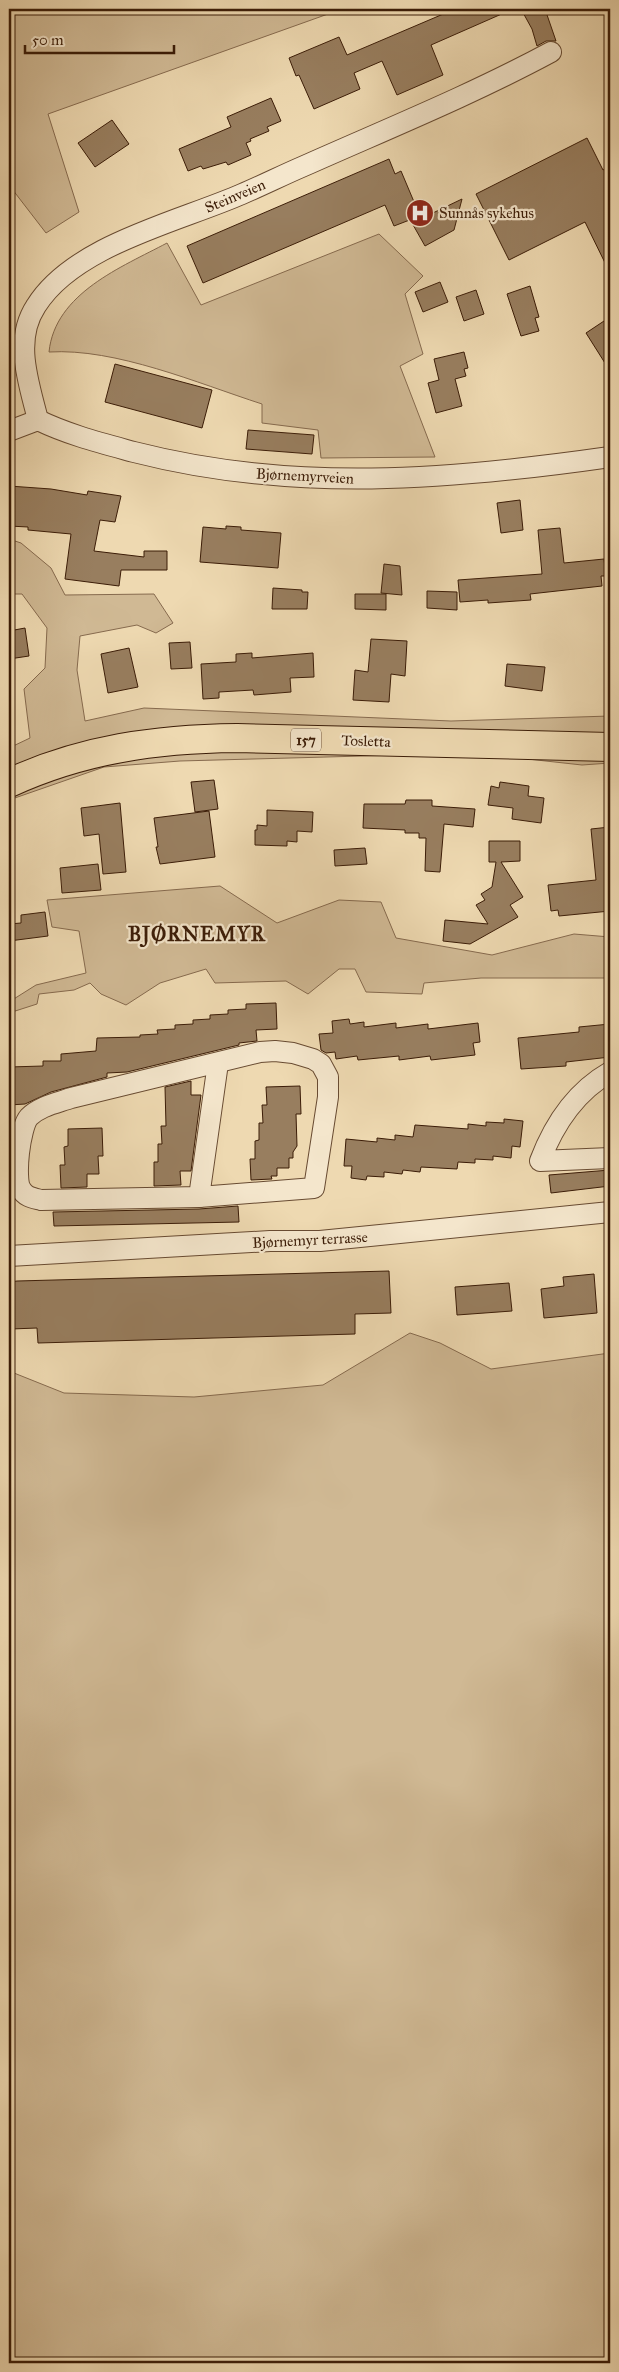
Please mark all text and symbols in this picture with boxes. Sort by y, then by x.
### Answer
scale bar [25,22,174,54]
text: 50 m [32,31,64,49]
street label: Steinveien [202,175,268,217]
hospital icon: Sunnås sykehus [405,198,435,228]
place label: Sunnås sykehus [439,204,534,222]
street label: Bjørnemyrveien [256,464,354,488]
road number: 157 [291,728,321,752]
street label: Tosletta [341,731,392,751]
district label: BJØRNEMYR [128,922,266,948]
street label: Bjørnemyr terrasse [252,1228,368,1252]

